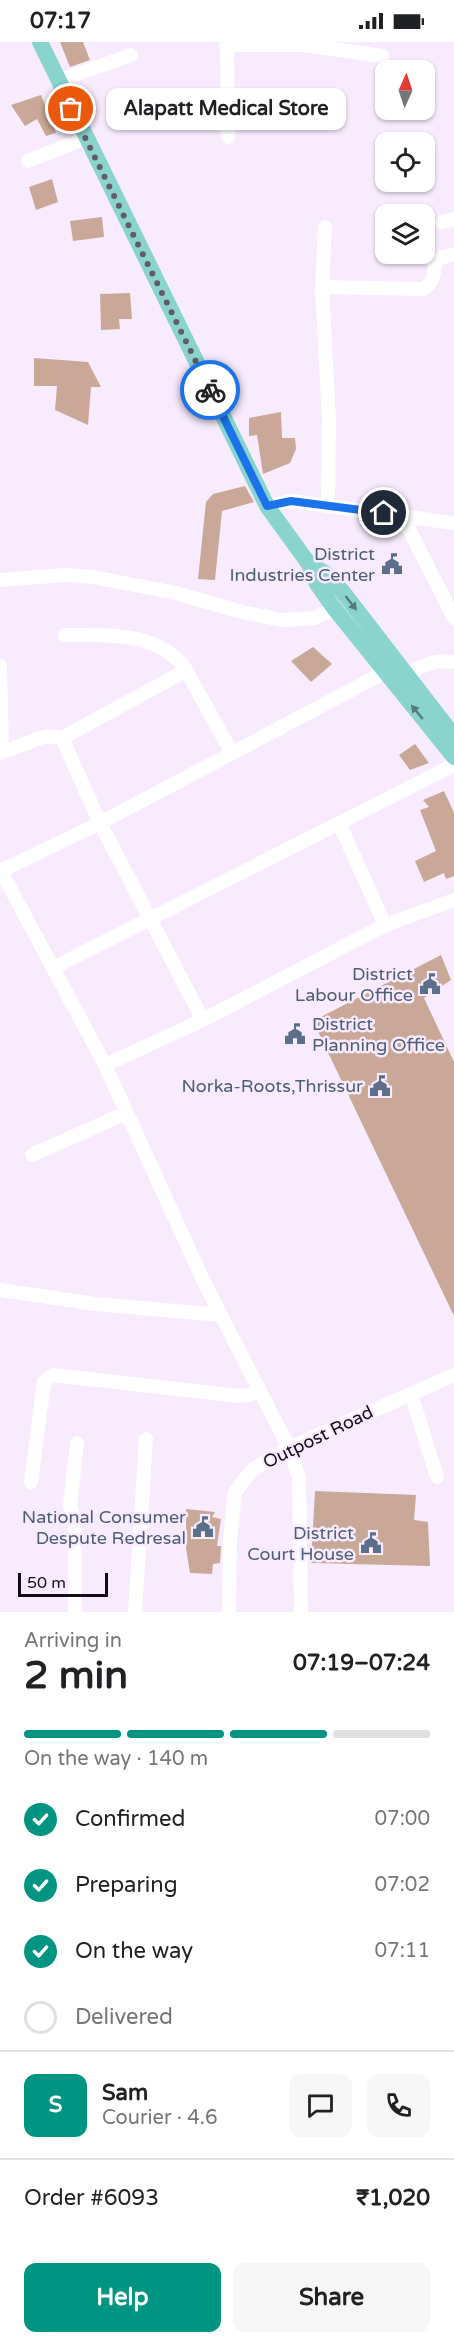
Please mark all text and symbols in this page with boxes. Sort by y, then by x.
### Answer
text: 07:17 [30,8,91,34]
north arrow [375,60,435,120]
map controls [375,60,435,264]
pin [45,83,96,134]
callout: Alapatt Medical Store [107,88,347,130]
icon: bag [54,92,87,125]
text: Alapatt Medical Store [123,97,329,121]
button: locate [375,132,435,192]
button: layers [375,204,435,264]
courier [180,360,240,420]
icon: bike [194,374,227,407]
pin [358,487,409,538]
icon: home [367,496,400,529]
place label: District Industries Center [229,543,375,586]
public building icon: District Industries Center [380,552,404,576]
one-way arrow [345,596,357,611]
one-way arrow [411,704,424,720]
place label: District Labour Office [295,963,413,1006]
public building icon: District Labour Office [418,972,442,996]
place label: District Planning Office [312,1013,445,1056]
public building icon: District Planning Office [283,1022,307,1046]
public building icon: Norka-Roots,Thrissur [368,1074,392,1098]
place label: Norka-Roots,Thrissur [182,1075,363,1097]
street label: Outpost Road [259,1401,377,1473]
place label: National Consumer Despute Redresal [22,1506,186,1549]
public building icon: National Consumer Despute Redresal [191,1515,215,1539]
place label: District Court House [247,1522,354,1565]
public building icon: District Court House [359,1531,383,1555]
scale bar [18,1570,108,1598]
text: 50 m [27,1573,66,1593]
text: Arriving in [24,1629,122,1653]
text: 07:19–07:24 [293,1650,430,1676]
text: 2 min [24,1652,128,1699]
text: On the way · 140 m [24,1747,208,1771]
icon: check [24,1803,57,1836]
text: Confirmed [75,1806,185,1832]
text: 07:00 [375,1807,430,1831]
icon: check [24,1869,57,1902]
text: Preparing [75,1872,178,1898]
text: 07:02 [375,1873,430,1897]
icon: check [24,1935,57,1968]
text: On the way [75,1938,193,1964]
text: 07:11 [375,1939,430,1963]
text: Delivered [75,2004,173,2030]
button: chat [289,2074,352,2137]
button: phone [367,2074,430,2137]
text: Sam [102,2080,148,2106]
text: S [49,2092,62,2118]
text: Courier · 4.6 [102,2106,217,2130]
text: Order #6093 [24,2185,159,2211]
text: ₹1,020 [356,2185,430,2211]
button: Help [24,2263,221,2332]
button: Share [233,2263,430,2332]

